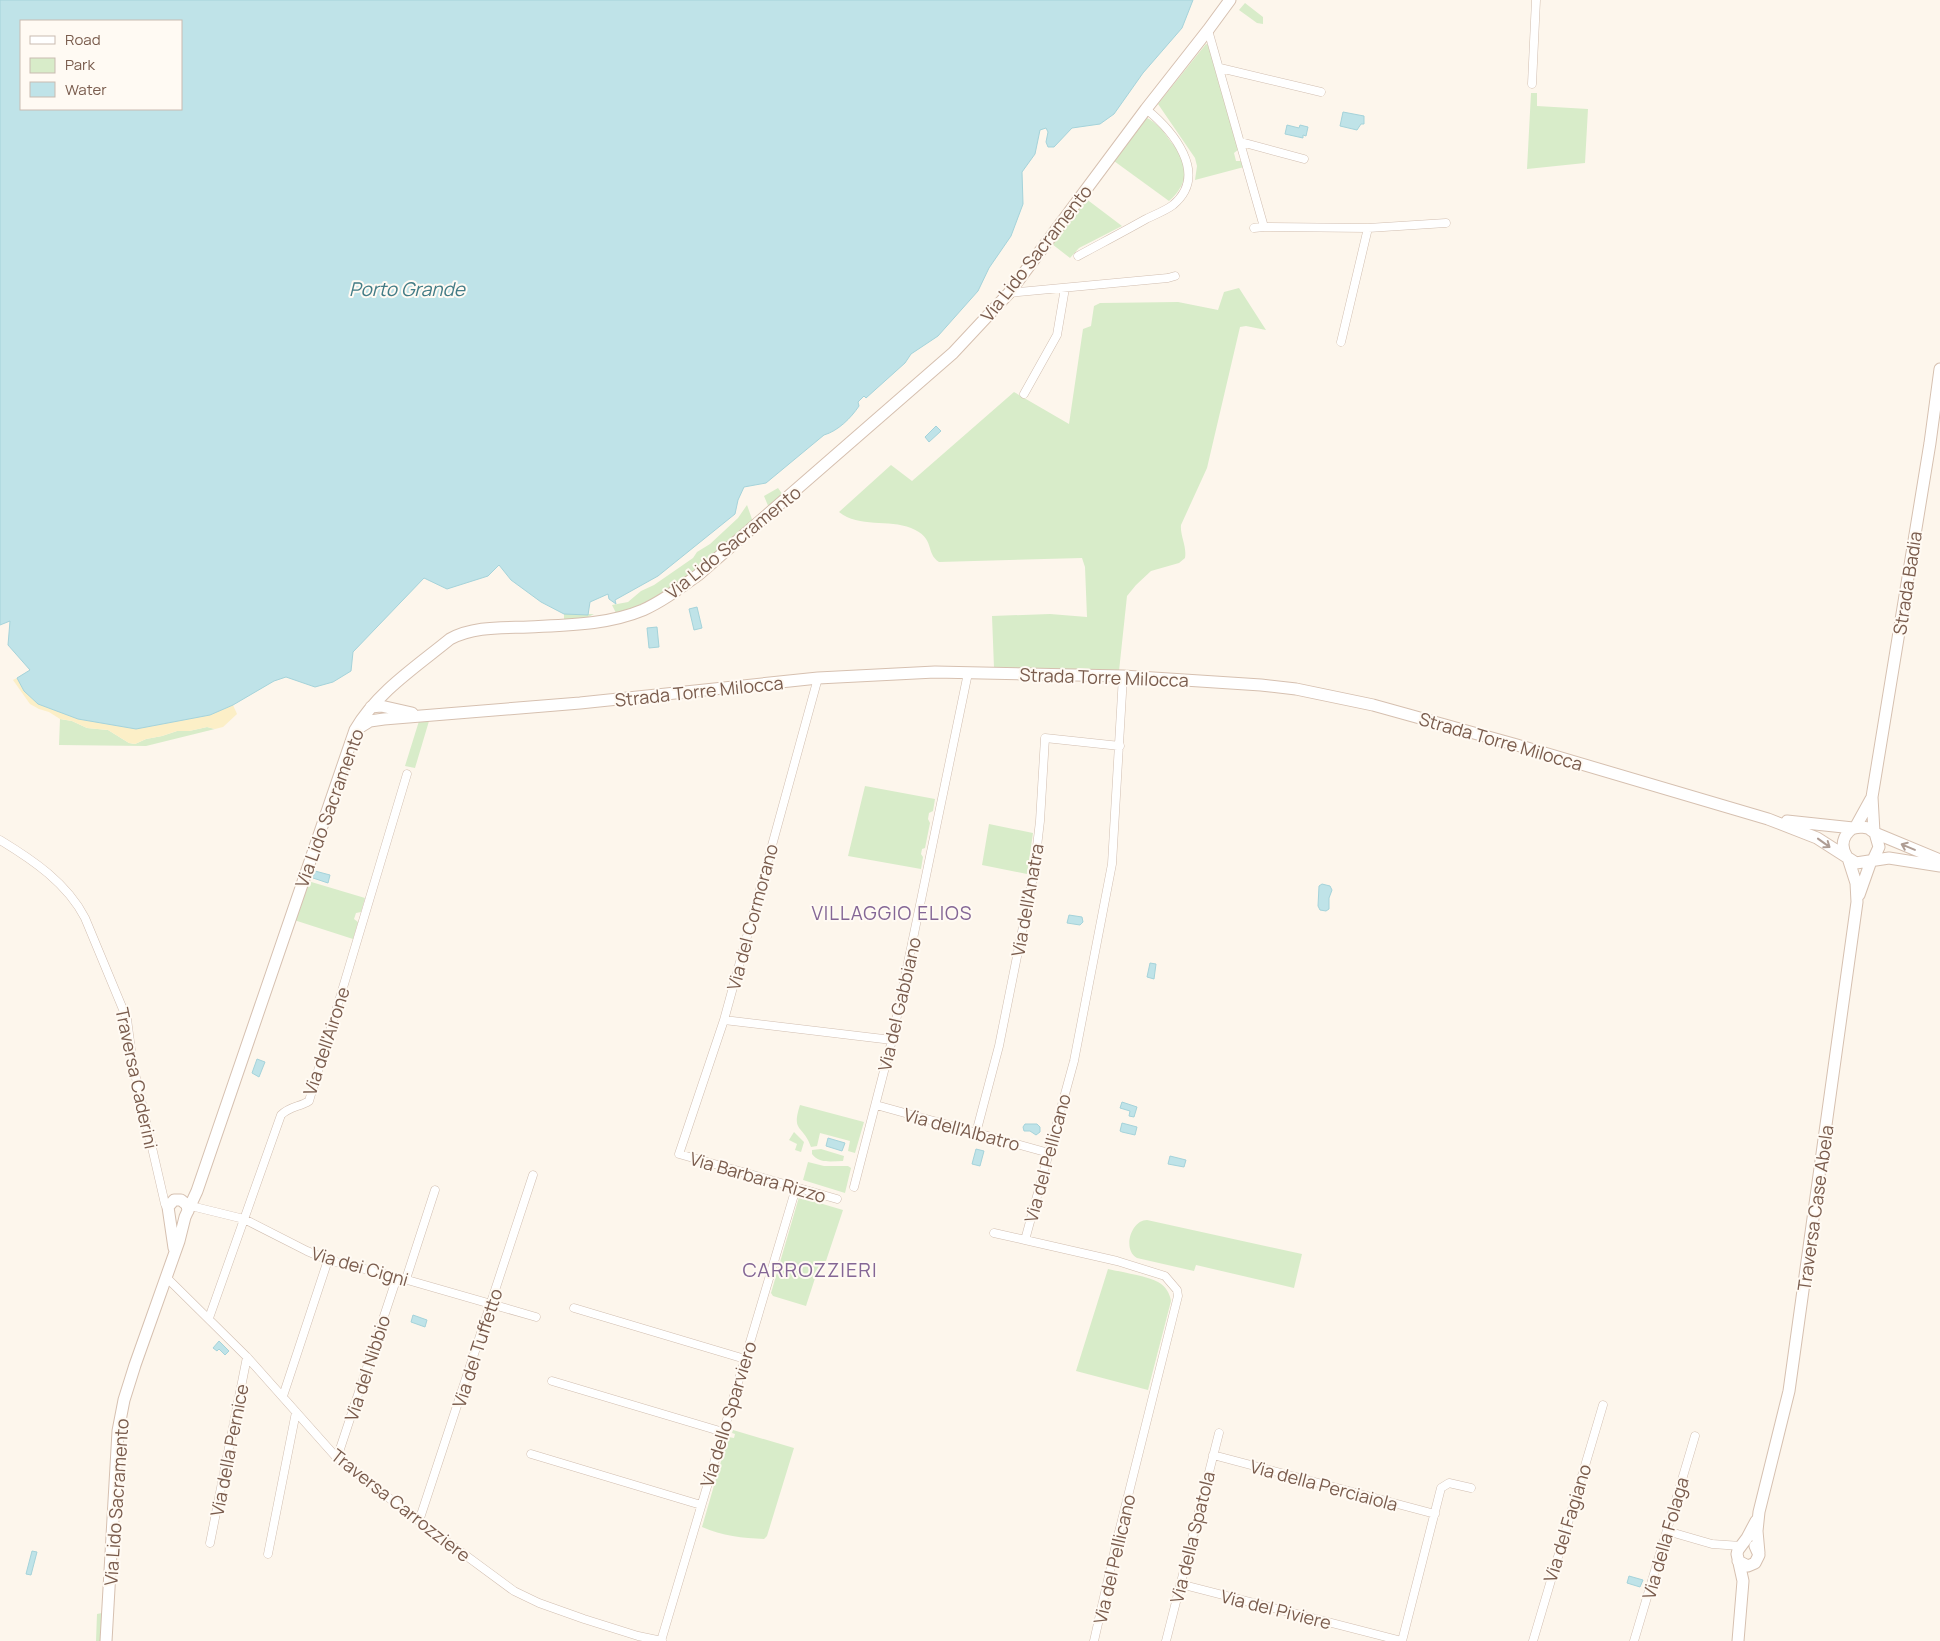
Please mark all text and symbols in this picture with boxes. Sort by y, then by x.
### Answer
legend [20,20,182,110]
text: Road [65,29,101,50]
text: Park [65,54,95,75]
text: Water [65,79,107,100]
street label: Via Lido Sacramento [975,180,1097,326]
water label: Porto Grande [349,276,467,302]
street label: Via Lido Sacramento [660,480,806,604]
street label: Strada Badia [1887,529,1927,637]
street label: Strada Torre Milocca [1019,662,1189,692]
street label: Strada Torre Milocca [614,670,784,712]
street label: Strada Torre Milocca [1416,706,1586,776]
street label: Via Lido Sacramento [289,725,369,891]
one-way arrow [1817,838,1831,848]
street label: Via del Cormorano [721,841,783,993]
one-way arrow [1901,841,1916,851]
street label: Via dell'Anatra [1005,842,1049,958]
district label: VILLAGGIO ELIOS [811,900,973,926]
street label: Via del Gabbiano [872,935,926,1073]
street label: Via dell'Airone [297,984,355,1098]
street label: Traversa Caderini [110,1005,164,1151]
street label: Via del Pellicano [1018,1091,1076,1225]
street label: Via dell'Albatro [901,1102,1023,1156]
street label: Traversa Case Abela [1791,1123,1839,1293]
street label: Via Barbara Rizzo [687,1146,829,1208]
street label: Via dei Cigni [309,1241,411,1291]
district label: CARROZZIERI [742,1256,878,1283]
street label: Via del Tuffetto [446,1285,508,1411]
street label: Via del Nibbio [339,1312,395,1424]
street label: Via dello Sparviero [694,1338,762,1490]
street label: Via della Pernice [204,1382,254,1518]
street label: Via Lido Sacramento [98,1418,134,1586]
street label: Traversa Carrozziere [326,1443,476,1567]
street label: Via della Perciaiola [1247,1454,1401,1516]
street label: Via del Fagiano [1538,1461,1596,1585]
street label: Via della Spatola [1164,1469,1220,1605]
street label: Via della Folaga [1636,1474,1694,1602]
street label: Via del Pellicano [1087,1492,1141,1626]
street label: Via del Piviere [1218,1584,1334,1634]

